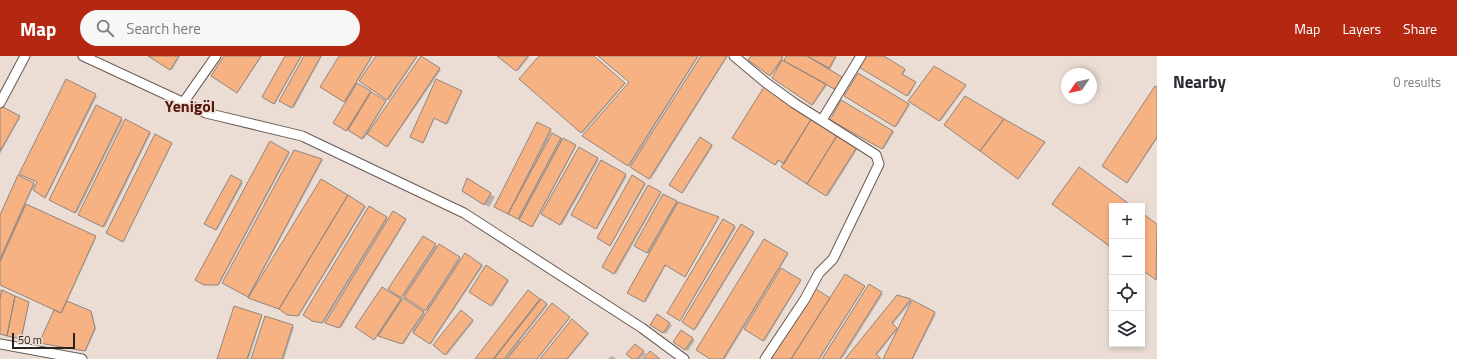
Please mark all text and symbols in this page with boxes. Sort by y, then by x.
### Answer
search box [80,10,360,46]
text: Map [20,14,56,43]
icon: search [94,17,116,39]
text: Search here [126,17,201,40]
text: Map [1294,18,1320,39]
text: Layers [1342,18,1381,39]
text: Share [1403,18,1437,39]
north arrow [1061,68,1097,104]
text: Nearby [1173,69,1226,95]
text: 0 results [1393,72,1441,92]
district label: Yenigöl [165,94,215,118]
map controls [1109,203,1145,347]
button: + [1109,203,1145,239]
button: − [1109,239,1145,275]
button: locate [1109,275,1145,311]
button: layers [1109,311,1145,347]
scale bar [12,331,75,350]
text: 50 m [18,332,42,348]

